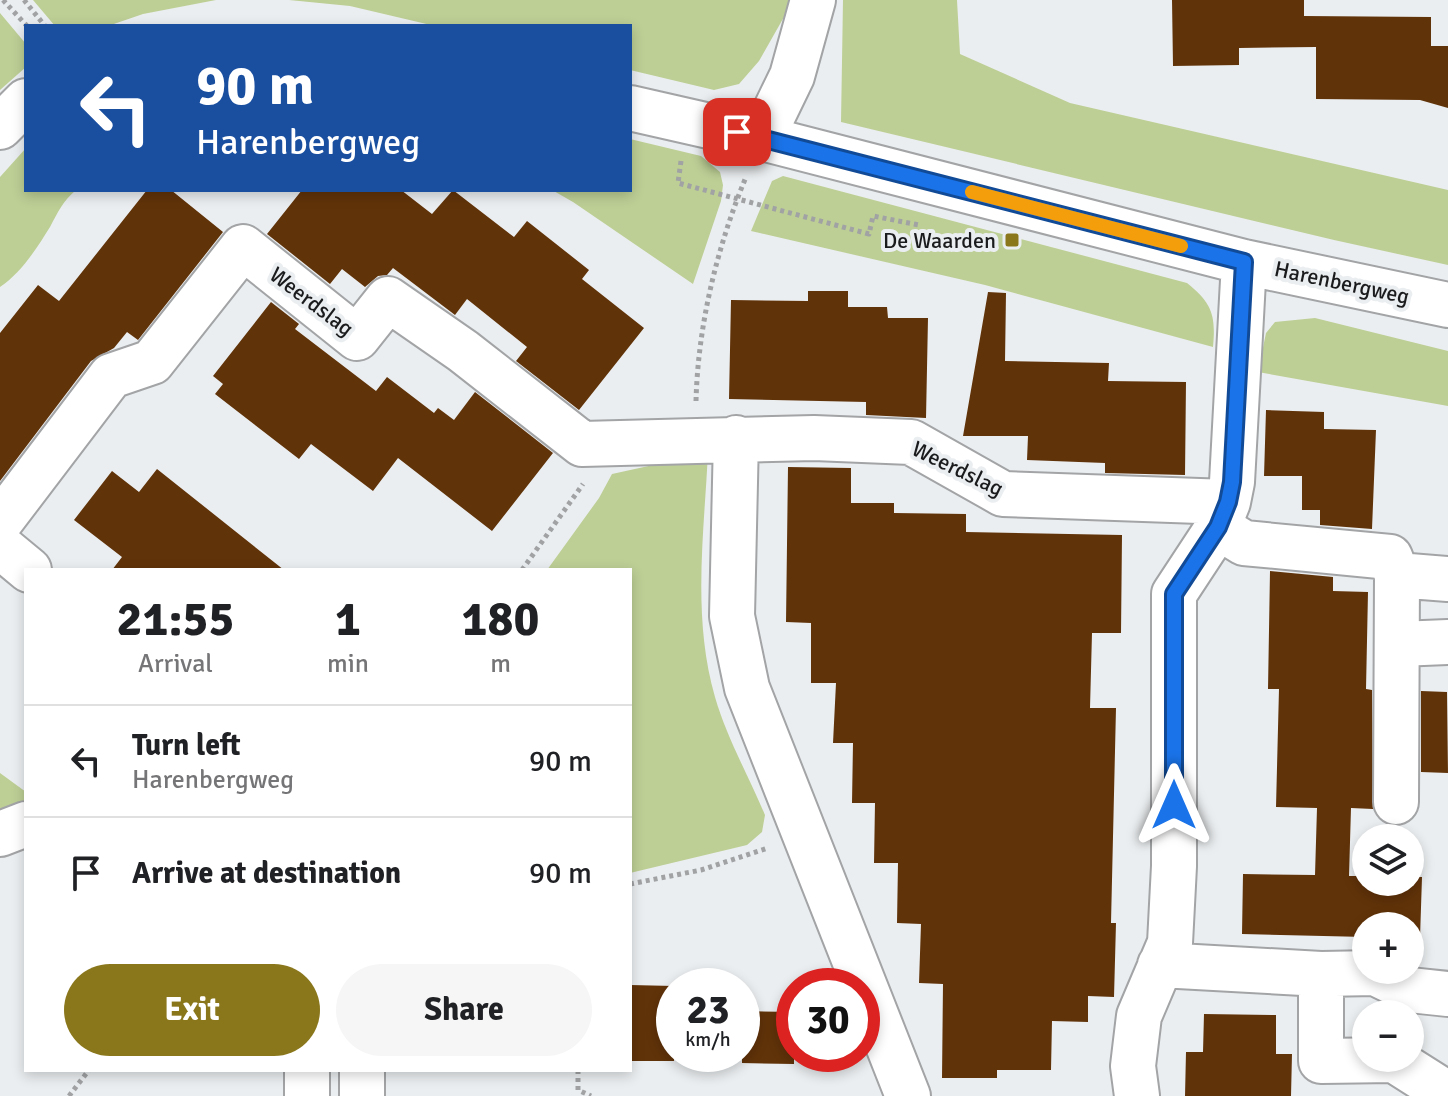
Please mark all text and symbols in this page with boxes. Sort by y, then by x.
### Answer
text: 90 m [196,51,314,120]
icon: left [64,56,168,160]
pin [703,98,771,166]
icon: arrive [715,110,759,154]
text: Harenbergweg [196,120,420,165]
place label: De Waarden [883,227,996,254]
marker: De Waarden [1003,231,1021,249]
street label: Harenbergweg [1272,255,1412,310]
street label: Weerdslag [264,261,359,342]
street label: Weerdslag [908,435,1008,502]
text: 21:55 [117,590,234,649]
text: 1 [335,590,361,649]
text: 180 [462,590,539,649]
text: Arrival [138,648,213,680]
text: min [327,648,369,680]
text: m [490,648,511,680]
text: Turn left [132,727,241,764]
icon: left [64,739,108,783]
text: 90 m [529,743,592,780]
position arrow [1132,763,1216,847]
text: Harenbergweg [132,764,294,796]
map controls [1352,824,1424,1072]
button: layers [1352,824,1424,896]
icon: arrive [64,851,108,895]
text: Arrive at destination [132,855,401,892]
text: 90 m [529,855,592,892]
button: + [1352,912,1424,984]
button: Exit [64,964,320,1056]
button: Share [336,964,592,1056]
speed limit sign: 30 [776,968,880,1072]
text: 23 [686,985,730,1035]
button: − [1352,1000,1424,1072]
text: km/h [685,1027,731,1052]

